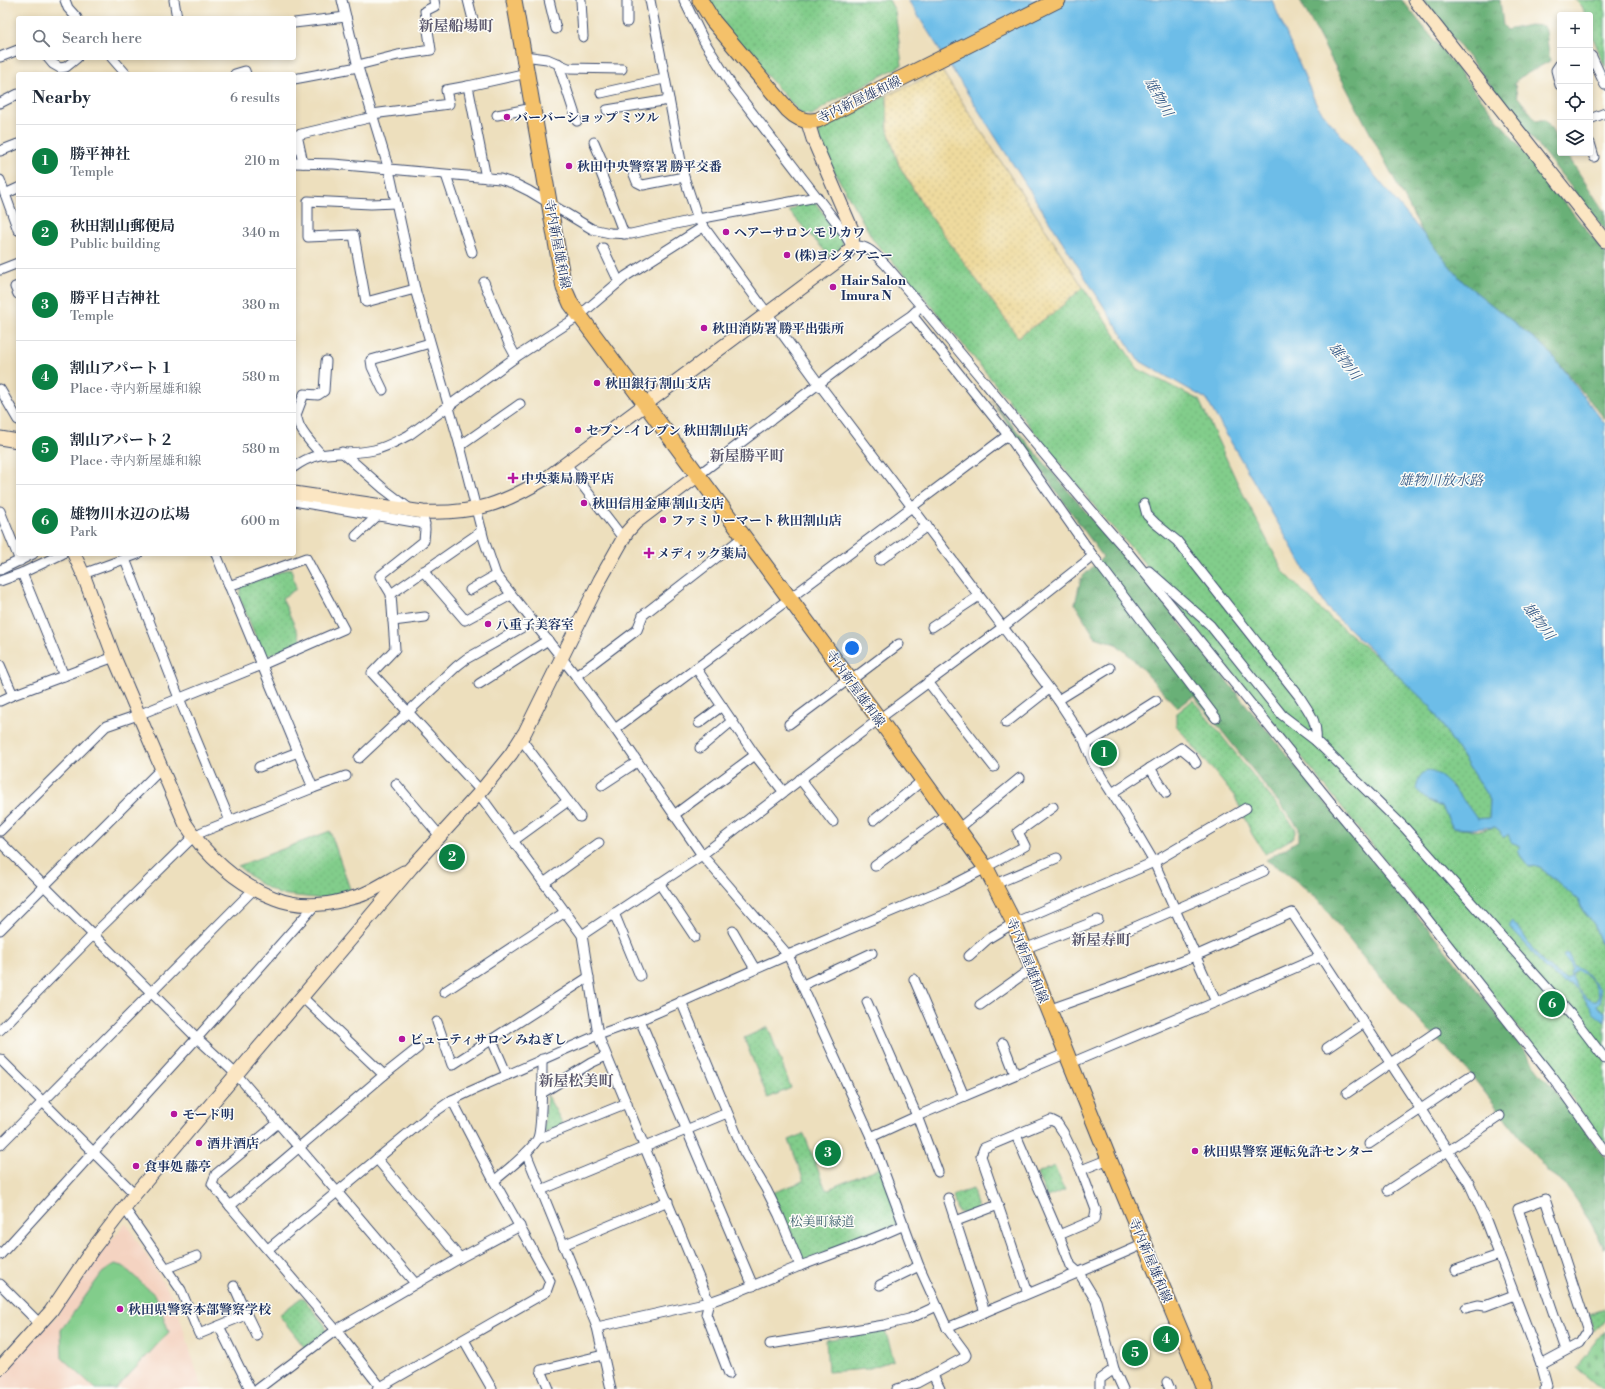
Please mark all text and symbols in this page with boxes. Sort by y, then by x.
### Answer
map controls [1557,12,1593,156]
button: + [1557,12,1593,48]
search box [16,16,296,60]
district label: 新屋船場町 [418,17,494,36]
icon: search [30,27,52,49]
text: Search here [62,29,142,48]
button: − [1557,48,1593,84]
street label: 寺内新屋雄和線 [815,73,904,127]
water label: 雄物川 [1140,75,1177,122]
button: locate [1557,84,1593,120]
text: Nearby [32,87,91,109]
text: 6 results [230,90,280,106]
place label: バーバーショップ ミツル [515,110,659,126]
marker: バーバーショップ ミツル [502,112,512,122]
button: layers [1557,120,1593,156]
text: 勝平神社 [70,145,130,164]
text: 1 [42,153,48,169]
text: 210 m [245,153,280,169]
place label: 秋田中央警察署 勝平交番 [577,159,722,175]
marker: 秋田中央警察署 勝平交番 [564,161,574,171]
text: Temple [70,164,114,180]
street label: 寺内新屋雄和線 [540,198,574,290]
text: 秋田割山郵便局 [70,217,175,236]
text: 2 [41,225,49,241]
text: 340 m [242,225,280,241]
place label: ヘアーサロン モリカワ [734,225,865,241]
marker: ヘアーサロン モリカワ [721,227,731,237]
text: Public building [70,236,160,252]
place label: (株)ヨシダアニー [795,248,893,264]
marker: (株)ヨシダアニー [782,250,792,260]
place label: Hair Salon Imura N [841,273,906,304]
marker: Hair Salon Imura N [828,282,838,292]
text: 勝平日吉神社 [70,289,160,308]
text: 3 [41,297,49,313]
text: 380 m [242,297,280,313]
text: Temple [70,308,114,324]
place label: 秋田消防署 勝平出張所 [712,321,844,337]
marker: 秋田消防署 勝平出張所 [699,323,709,333]
water label: 雄物川 [1324,339,1365,385]
text: 割山アパート１ [70,359,174,378]
text: 4 [41,369,49,385]
text: 580 m [242,369,280,385]
place label: 秋田銀行 割山支店 [605,376,711,392]
marker: 秋田銀行 割山支店 [592,378,602,388]
text: Place · 寺内新屋雄和線 [70,381,201,397]
place label: セブン-イレブン 秋田割山店 [586,423,748,439]
marker: セブン-イレブン 秋田割山店 [573,425,583,435]
text: 割山アパート２ [70,431,174,450]
text: 5 [41,441,49,457]
text: 580 m [242,441,280,457]
district label: 新屋勝平町 [709,447,785,466]
text: Place · 寺内新屋雄和線 [70,453,201,469]
place label: 中央薬局 勝平店 [521,471,614,487]
water label: 雄物川放水路 [1399,472,1484,490]
marker: 中央薬局 勝平店 [508,473,518,483]
place label: 秋田信用金庫 割山支店 [592,496,724,512]
marker: 秋田信用金庫 割山支店 [579,498,589,508]
text: 雄物川水辺の広場 [70,505,190,524]
text: 6 [41,513,49,529]
text: 600 m [241,513,280,529]
place label: ファミリーマート 秋田割山店 [671,513,842,529]
marker: ファミリーマート 秋田割山店 [658,515,668,525]
text: Park [70,524,97,540]
place label: メディック薬局 [657,546,747,562]
marker: メディック薬局 [644,548,654,558]
water label: 雄物川 [1518,599,1559,645]
place label: 八重子美容室 [496,617,574,633]
marker: 八重子美容室 [483,619,493,629]
your location [842,638,862,658]
street label: 寺内新屋雄和線 [822,647,888,730]
pin: 1 [1091,738,1117,768]
pin: 2 [439,842,465,872]
street label: 寺内新屋雄和線 [1003,915,1052,1006]
district label: 新屋寿町 [1071,931,1131,950]
pin: 6 [1539,989,1565,1019]
place label: ビューティサロン みねぎし [410,1032,567,1048]
marker: ビューティサロン みねぎし [397,1034,407,1044]
district label: 新屋松美町 [538,1072,614,1091]
place label: モード明 [182,1107,233,1123]
marker: モード明 [169,1109,179,1119]
place label: 酒井酒店 [207,1136,259,1152]
marker: 酒井酒店 [194,1138,204,1148]
pin: 3 [815,1138,841,1168]
place label: 秋田県警察 運転免許センター [1203,1144,1374,1160]
marker: 秋田県警察 運転免許センター [1190,1146,1200,1156]
place label: 食事処 藤亭 [144,1159,211,1175]
marker: 食事処 藤亭 [131,1161,141,1171]
park label: 松美町緑道 [789,1214,855,1230]
street label: 寺内新屋雄和線 [1125,1215,1175,1305]
place label: 秋田県警察本部警察学校 [128,1302,272,1318]
marker: 秋田県警察本部警察学校 [115,1304,125,1314]
pin: 4 [1153,1324,1179,1354]
pin: 5 [1122,1338,1148,1368]

